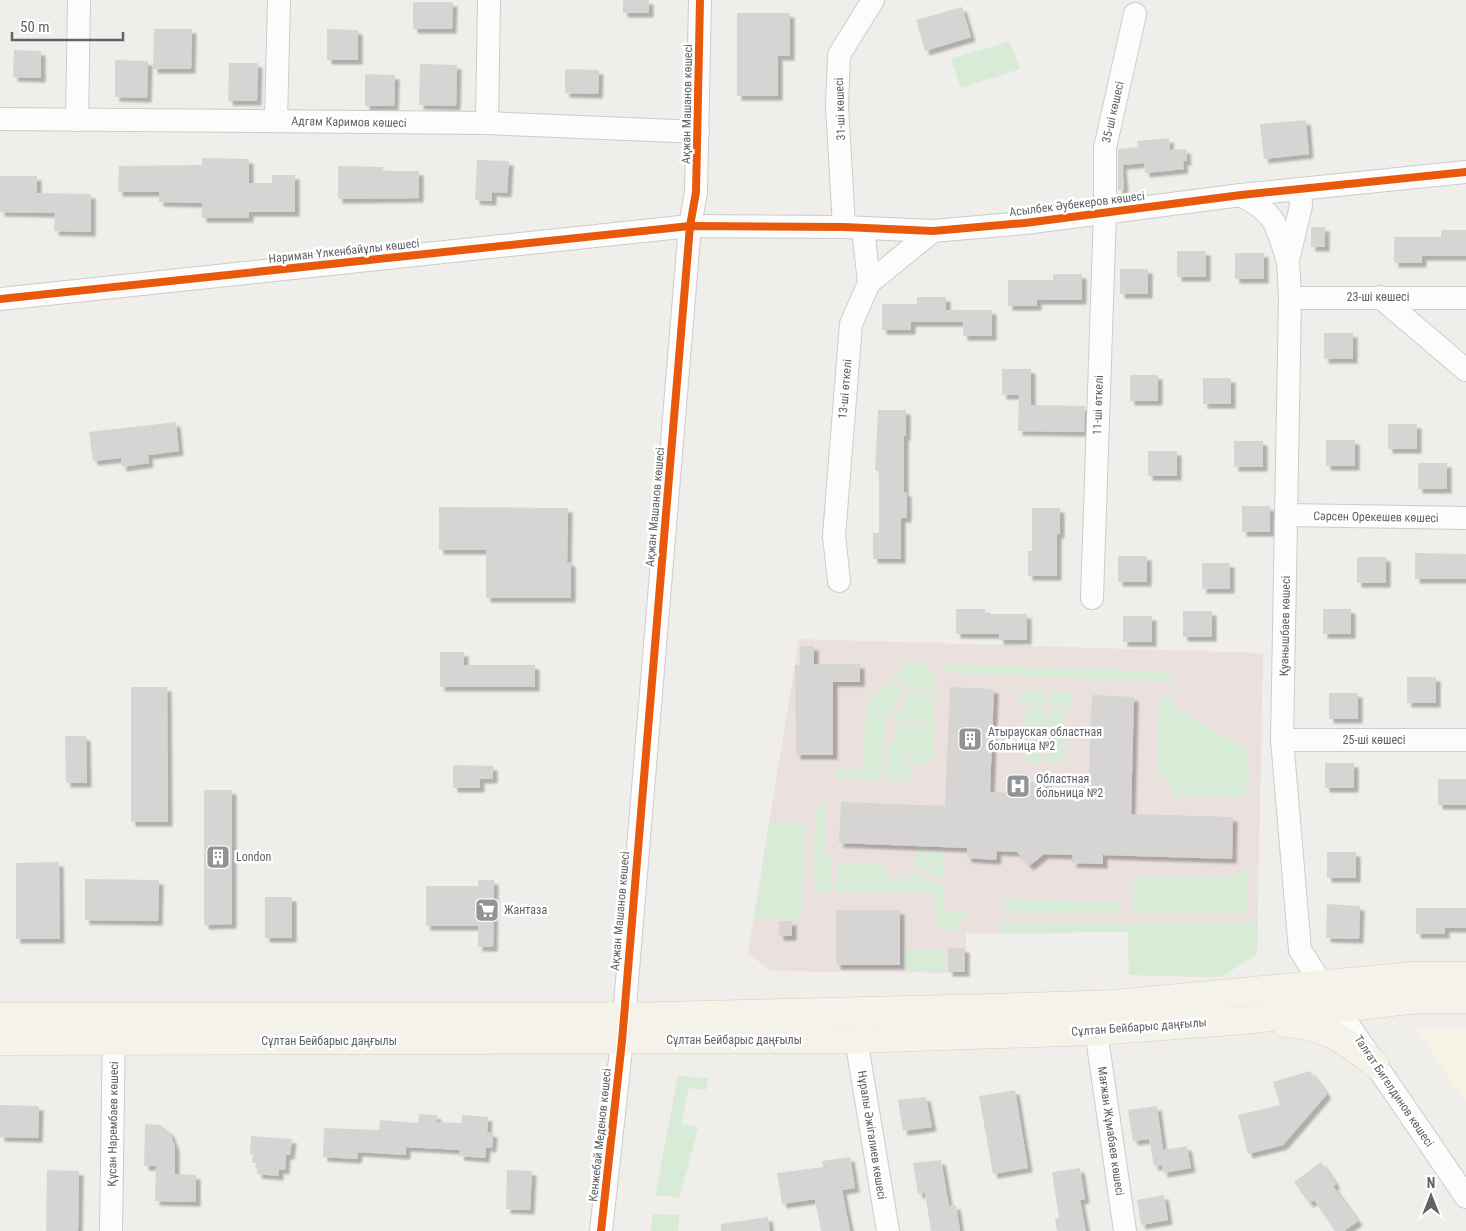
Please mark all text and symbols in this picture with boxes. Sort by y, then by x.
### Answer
scale bar [12,10,124,42]
text: 50 m [20,18,50,36]
street label: Ақжан Машанов көшесі [679,44,695,164]
street label: 31-ші көшесі [832,77,848,141]
street label: 35-ші көшесі [1099,80,1127,144]
street label: Адгам Каримов көшесі [291,114,407,130]
street label: Асылбек Әубекеров көшесі [1008,189,1146,219]
street label: Нариман Үлкенбайұлы көшесі [268,236,420,266]
street label: 23-ші көшесі [1347,290,1409,304]
street label: 13-ші өткелі [835,358,855,420]
street label: 11-ші өткелі [1090,375,1106,435]
street label: Ақжан Машанов көшесі [643,447,667,567]
street label: Сәрсен Орекешев көшесі [1313,509,1439,525]
street label: Қуанышбаев көшесі [1277,576,1293,676]
place label: Атырауская областная больница №2 [988,725,1102,753]
building icon: Атырауская областная больница №2 [957,726,983,752]
street label: 25-ші көшесі [1343,733,1405,747]
place label: Областная больница №2 [1036,772,1103,800]
hospital icon: Областная больница №2 [1005,773,1031,799]
building icon: London [205,844,231,870]
place label: London [236,850,272,864]
street label: Ақжан Машанов көшесі [608,851,632,971]
supermarket icon: Жантаза [474,897,500,923]
place label: Жантаза [504,903,547,917]
street label: Сұлтан Бейбарыс даңғылы [1071,1015,1207,1039]
street label: Талғат Бигелдинов көшесі [1351,1032,1437,1150]
street label: Сұлтан Бейбарыс даңғылы [666,1033,802,1047]
street label: Сұлтан Бейбарыс даңғылы [261,1034,397,1048]
street label: Құсан Нарембаев көшесі [105,1061,121,1187]
street label: Мағжан Жұмабаев көшесі [1095,1066,1127,1196]
street label: Кенжебай Меденов көшесі [586,1068,614,1202]
street label: Нұралы Әжiгалиев көшесi [855,1070,889,1200]
north arrow [1406,1171,1456,1221]
text: N [1427,1175,1435,1191]

